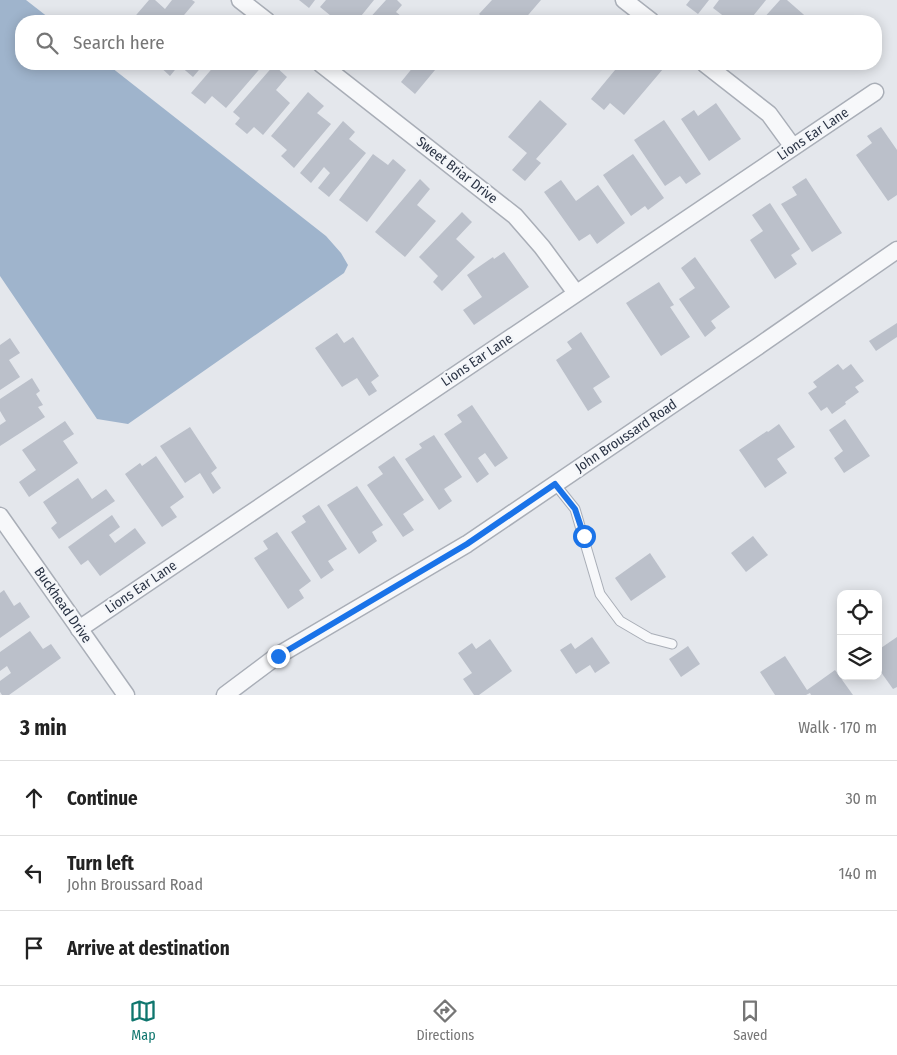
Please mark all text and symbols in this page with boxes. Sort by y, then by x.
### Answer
search box [15,15,882,70]
icon: search [33,29,61,57]
text: Search here [73,31,165,54]
street label: Lions Ear Lane [774,104,852,164]
street label: Sweet Briar Drive [413,133,501,207]
street label: Lions Ear Lane [438,330,516,390]
street label: John Broussard Road [572,396,680,476]
route start [573,525,596,548]
street label: Lions Ear Lane [102,557,180,617]
street label: Buckhead Drive [31,564,96,646]
map controls [837,590,882,680]
button: locate [837,590,882,635]
button: layers [837,635,882,680]
route end [267,645,290,668]
text: 3 min [20,715,67,741]
text: Walk · 170 m [798,718,877,737]
icon: ahead [20,784,48,812]
text: Continue [67,787,138,810]
text: 30 m [845,789,877,808]
text: Turn left [67,852,134,875]
icon: left [20,859,48,887]
text: 140 m [839,864,877,883]
text: John Broussard Road [67,875,203,894]
icon: arrive [20,934,48,962]
text: Arrive at destination [67,937,230,960]
tab: Map [129,997,157,1044]
tab: Directions [416,997,474,1044]
tab: Saved [733,997,768,1044]

